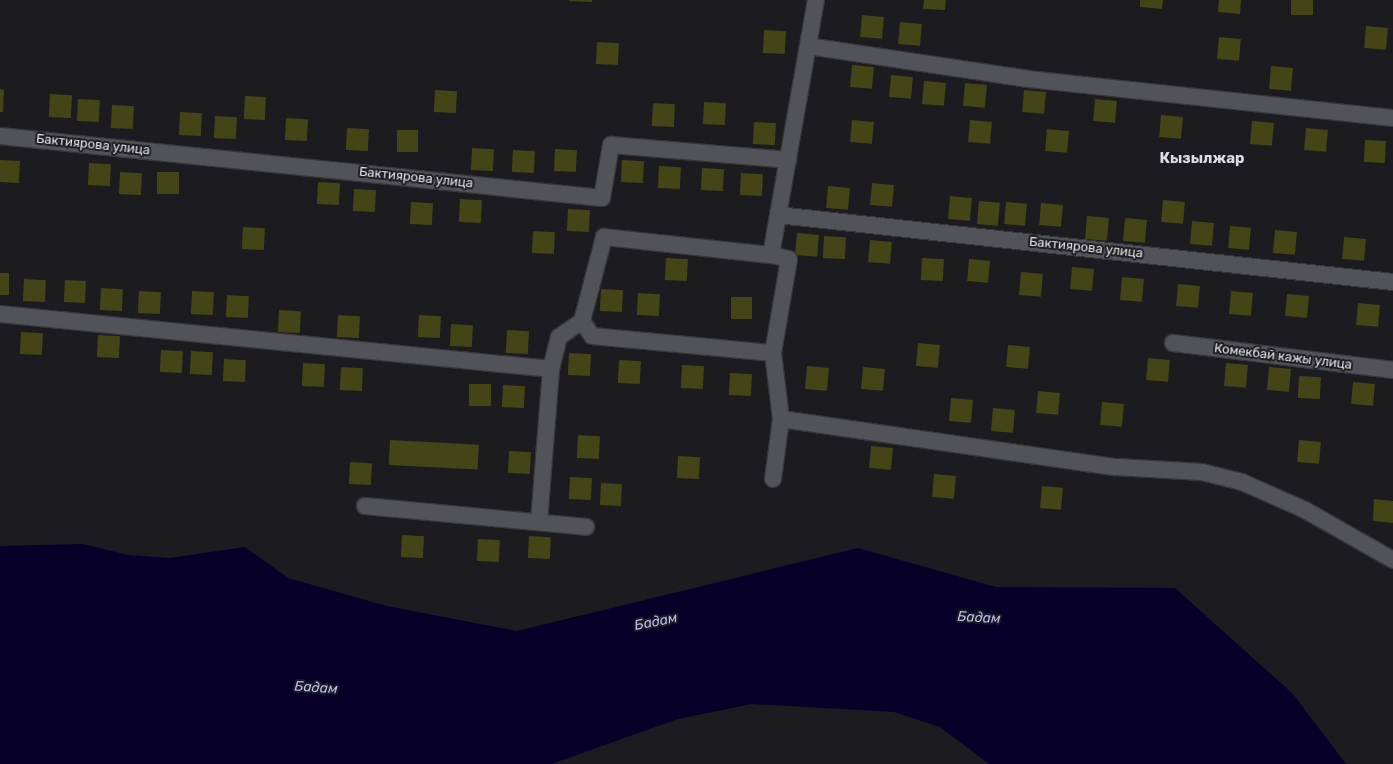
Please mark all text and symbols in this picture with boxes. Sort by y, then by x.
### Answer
street label: Бактиярова улица [35,131,151,159]
district label: Кызылжар [1160,150,1244,168]
street label: Бактиярова улица [358,164,474,192]
street label: Бактиярова улица [1028,234,1144,262]
street label: Комекбай кажы улица [1213,341,1353,373]
water label: Бадам [957,608,1001,628]
water label: Бадам [633,610,679,634]
water label: Бадам [294,678,338,698]

